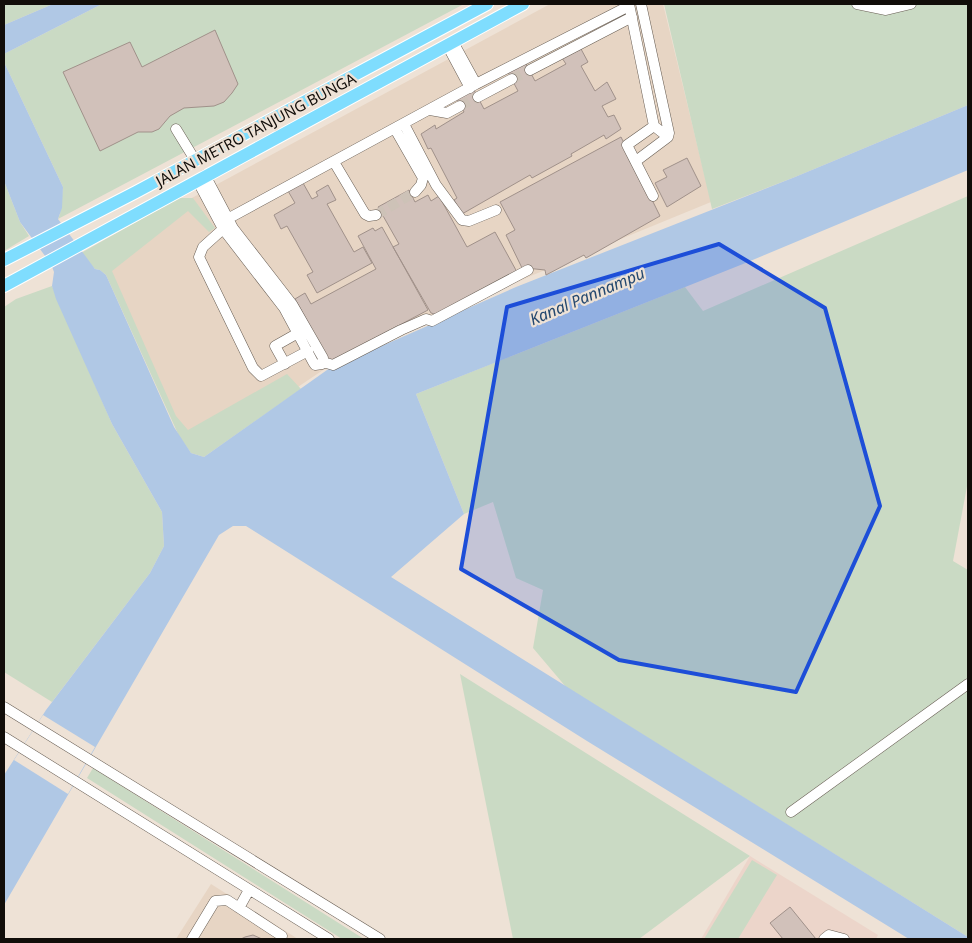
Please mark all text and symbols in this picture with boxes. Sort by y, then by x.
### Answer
street label: JALAN METRO TANJUNG BUNGA [150,68,359,191]
water label: Kanal Pannampu [526,262,648,330]

